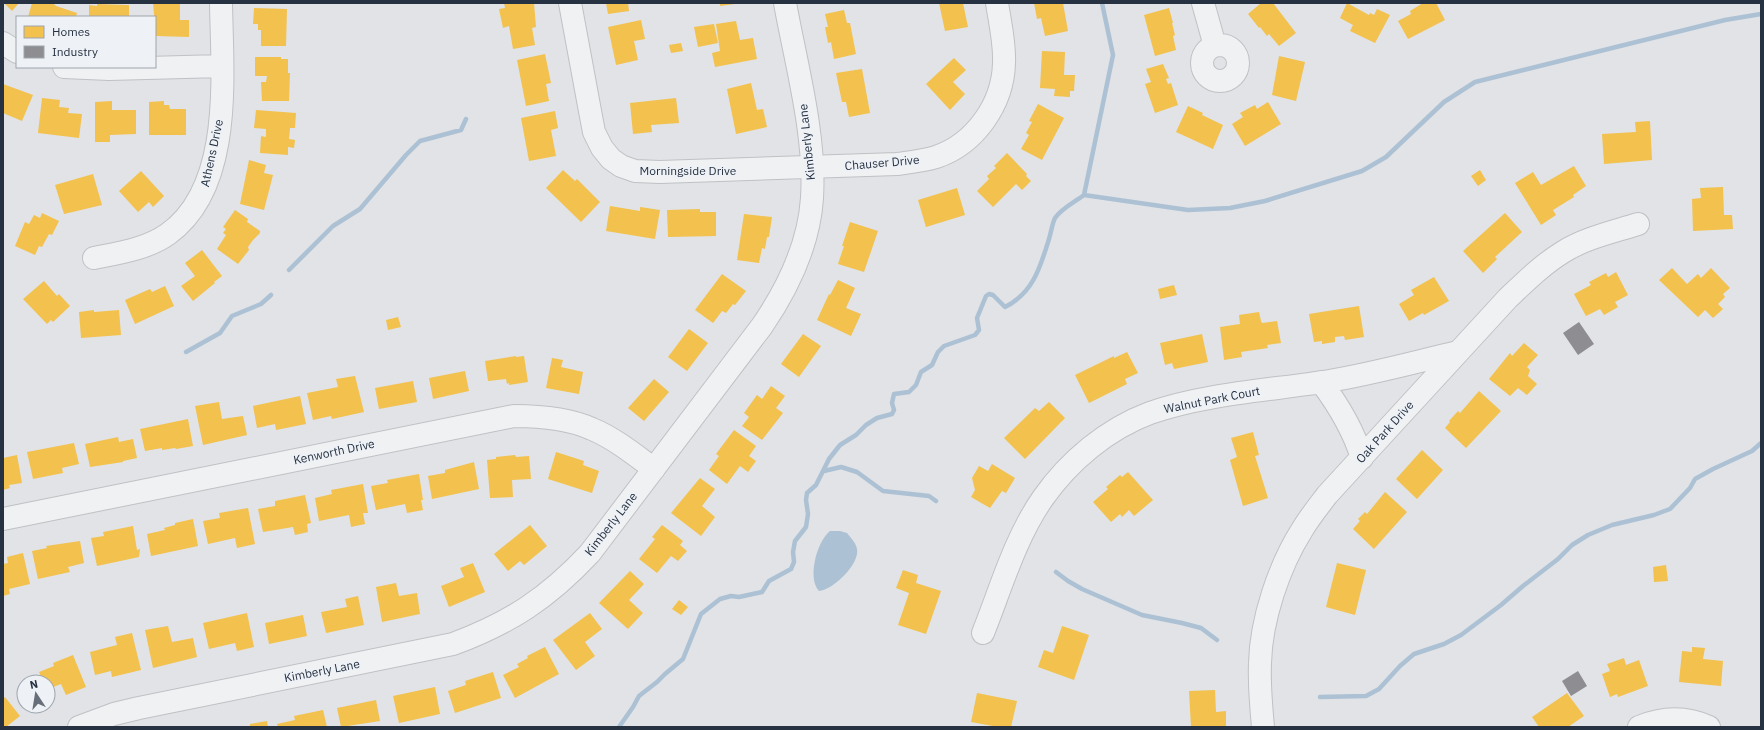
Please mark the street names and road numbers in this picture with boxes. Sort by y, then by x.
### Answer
street label: Kimberly Lane [795,103,818,181]
street label: Athens Drive [197,117,226,188]
street label: Chauser Drive [844,152,920,173]
street label: Morningside Drive [640,163,737,178]
street label: Walnut Park Court [1163,383,1261,416]
street label: Oak Park Drive [1353,397,1417,466]
street label: Kenworth Drive [292,435,376,467]
street label: Kimberly Lane [581,488,640,559]
street label: Kimberly Lane [283,656,361,685]

